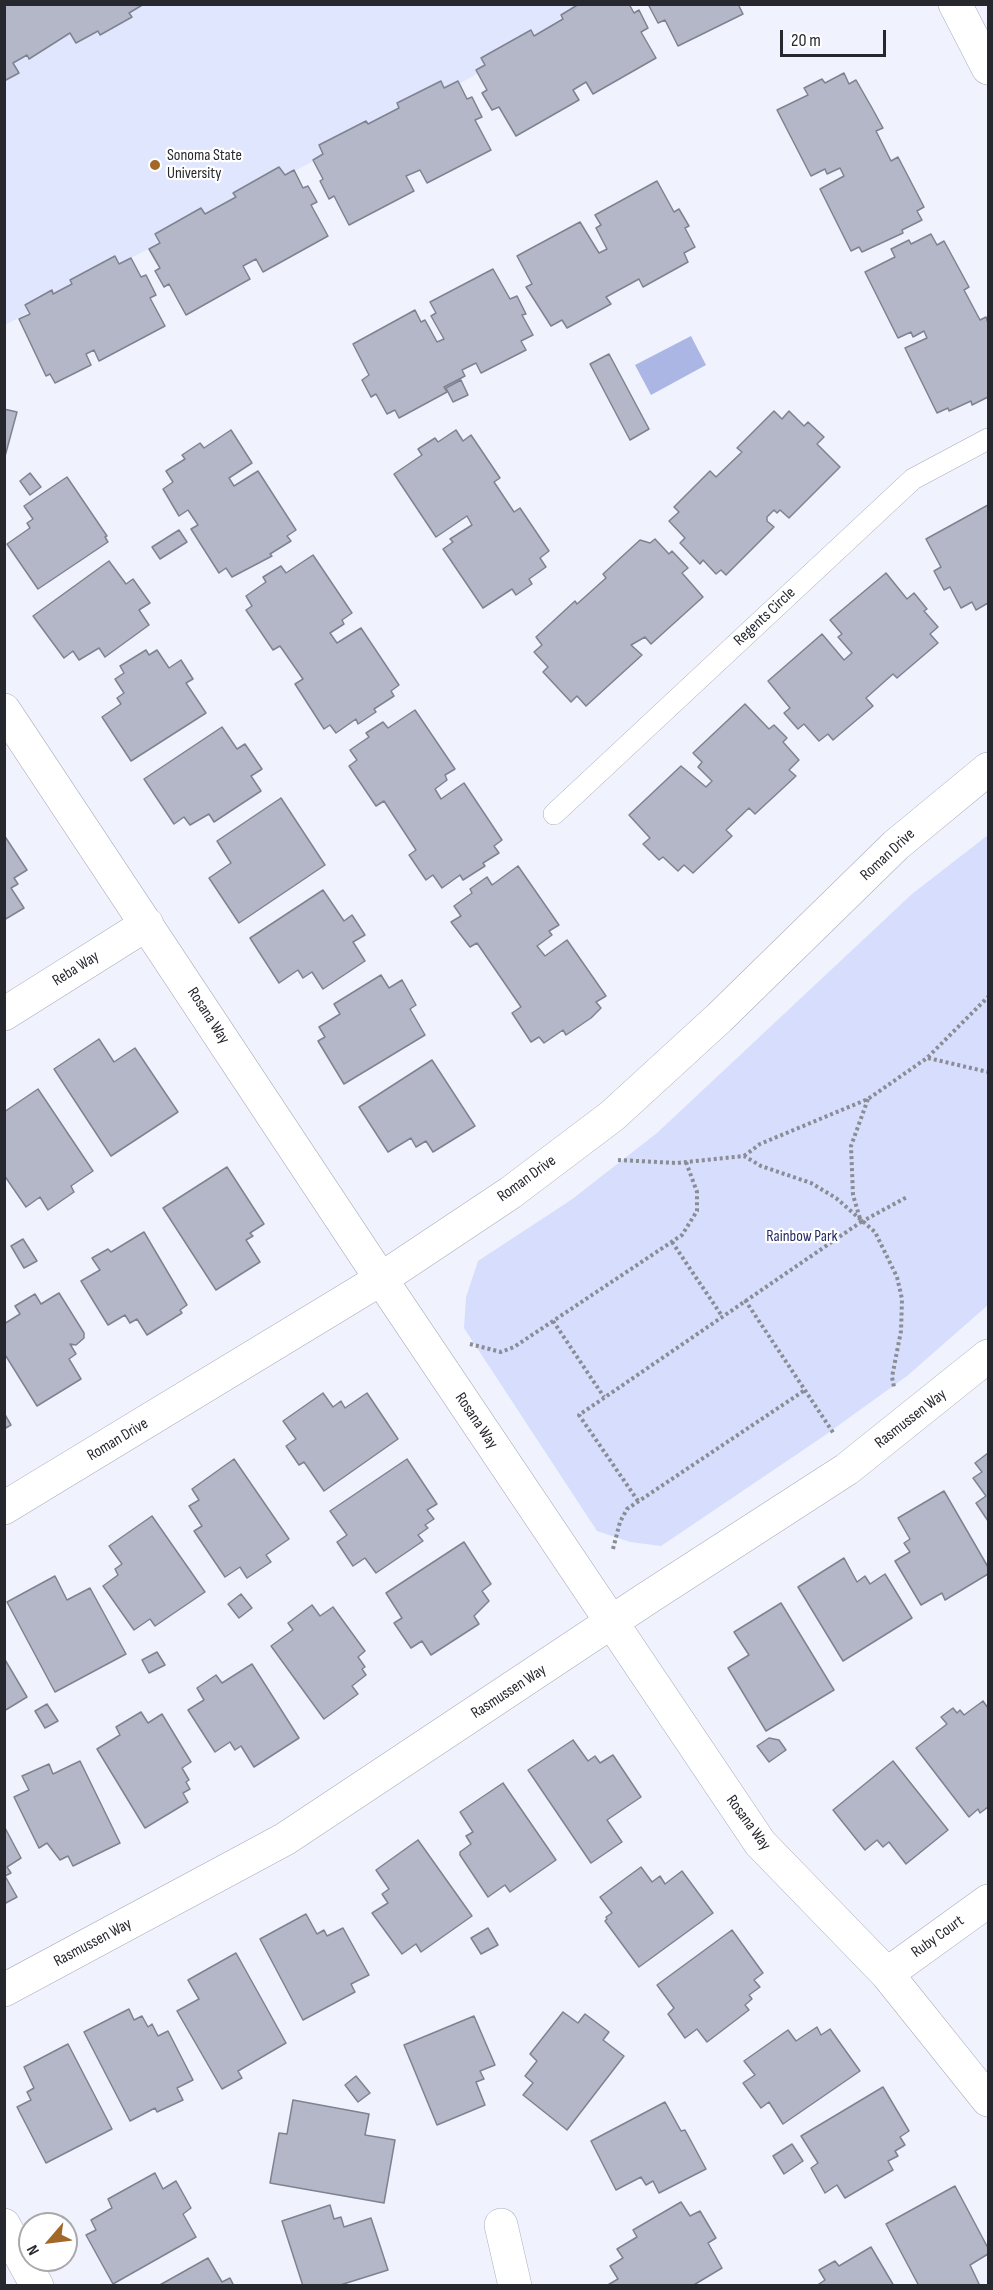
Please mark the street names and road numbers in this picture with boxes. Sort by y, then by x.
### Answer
street label: Regents Circle [730,584,800,650]
street label: Roman Drive [857,825,919,885]
street label: Reba Way [49,947,103,991]
street label: Rosana Way [183,984,233,1048]
street label: Roman Drive [494,1151,560,1207]
street label: Rasmussen Way [871,1385,951,1453]
street label: Rosana Way [450,1389,502,1453]
street label: Roman Drive [84,1414,152,1466]
street label: Rasmussen Way [468,1661,550,1723]
street label: Rosana Way [722,1792,774,1854]
street label: Ruby Court [908,1912,968,1962]
street label: Rasmussen Way [51,1914,135,1972]

